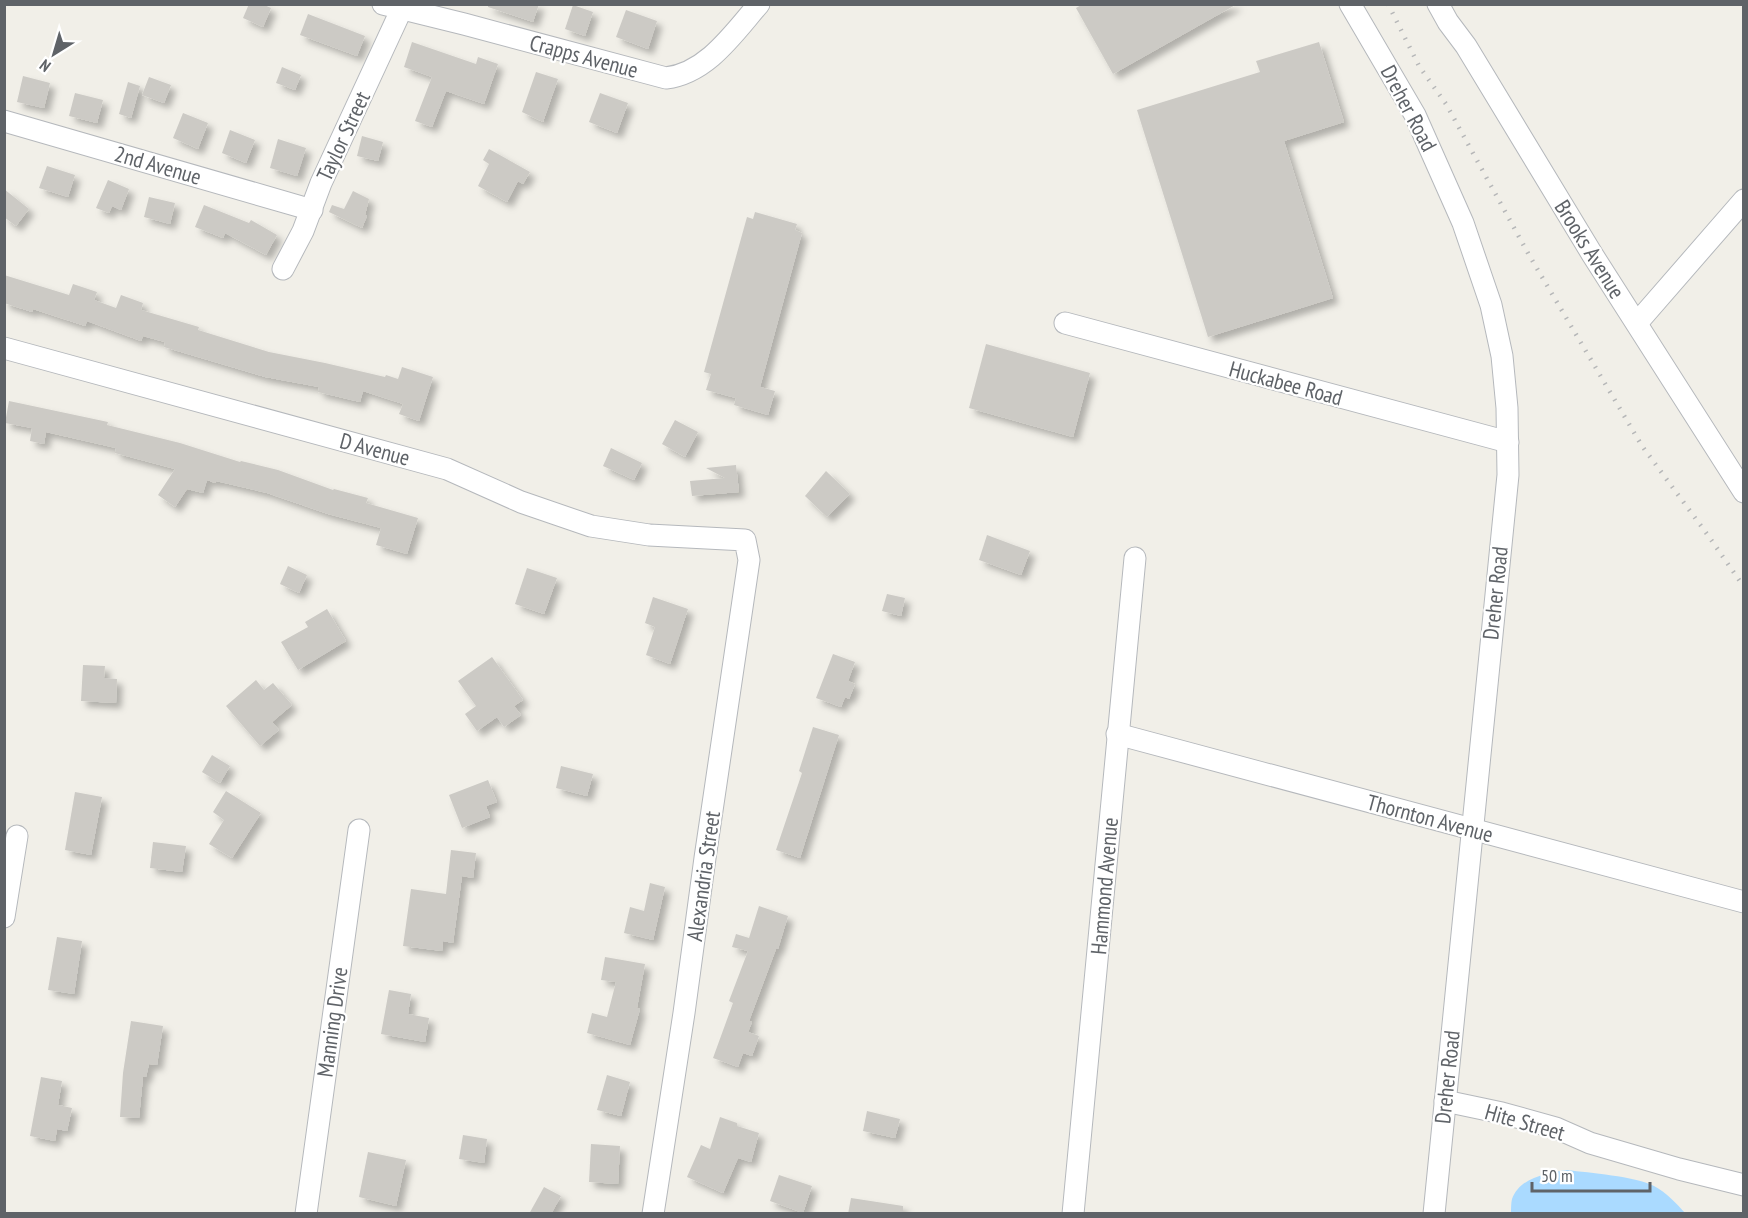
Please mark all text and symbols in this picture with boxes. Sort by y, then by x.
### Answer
north arrow [24,24,84,84]
street label: Crapps Avenue [527,28,641,84]
text: N [36,55,54,77]
street label: Dreher Road [1375,60,1443,156]
street label: Taylor Street [310,87,376,185]
street label: 2nd Avenue [111,139,205,191]
street label: Brooks Avenue [1549,194,1631,304]
street label: Huckabee Road [1226,354,1346,412]
street label: D Avenue [337,426,413,472]
street label: Dreher Road [1476,545,1514,641]
street label: Thornton Avenue [1364,788,1496,848]
street label: Alexandria Street [680,809,726,943]
street label: Hammond Avenue [1084,816,1124,956]
street label: Manning Drive [310,965,354,1079]
street label: Dreher Road [1428,1029,1466,1125]
street label: Hite Street [1482,1097,1568,1147]
scale bar [1532,1155,1650,1193]
text: 50 m [1541,1164,1573,1187]

